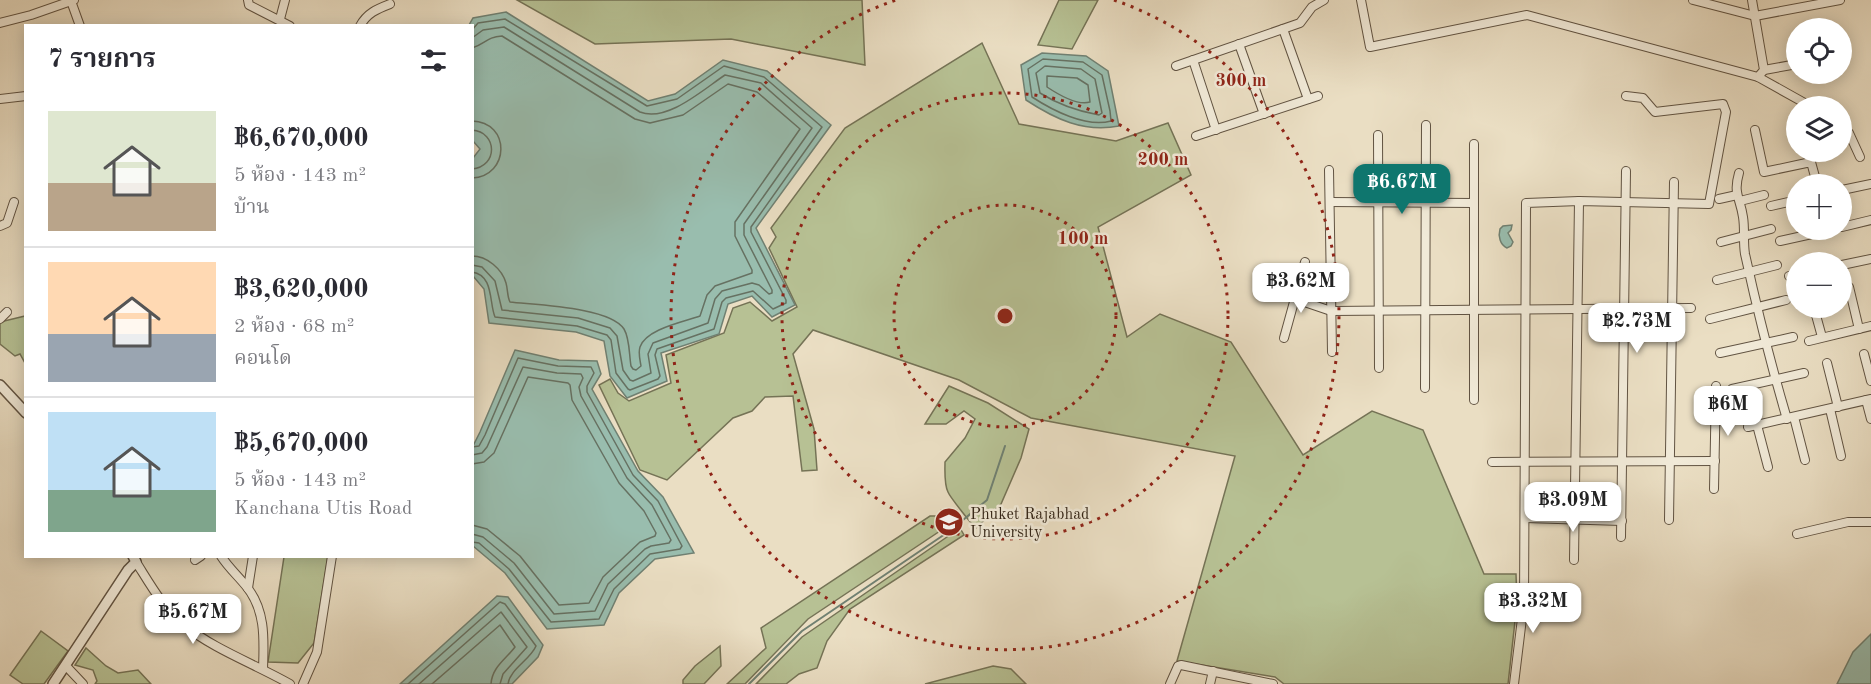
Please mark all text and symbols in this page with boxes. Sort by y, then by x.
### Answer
map controls [1786,18,1852,318]
button: locate [1786,18,1852,84]
icon: filters [417,44,450,77]
text: 7 รายการ [48,47,156,73]
text: 300 m [1216,72,1266,90]
button: layers [1786,96,1852,162]
text: ฿6,670,000 [234,126,369,152]
icon: home [96,135,168,207]
text: 200 m [1138,151,1188,169]
pin: ฿6.67M [1353,164,1451,215]
text: 5 ห้อง · 143 m² [234,166,366,186]
text: ฿6.67M [1367,173,1437,193]
button: + [1786,174,1852,240]
text: บ้าน [234,198,270,218]
text: 100 m [1058,230,1108,248]
button: − [1786,252,1852,318]
pin: ฿3.62M [1252,263,1350,314]
text: ฿3.62M [1266,272,1336,292]
text: ฿3,620,000 [234,277,369,303]
icon: home [96,286,168,358]
pin: ฿2.73M [1588,303,1686,354]
centre of rings [995,306,1015,326]
text: ฿2.73M [1602,312,1672,332]
text: 2 ห้อง · 68 m² [234,317,354,337]
text: คอนโด [234,349,292,369]
pin: ฿6M [1699,386,1757,437]
text: ฿6M [1708,395,1748,415]
text: ฿5,670,000 [234,431,369,457]
icon: home [96,436,168,508]
text: 5 ห้อง · 143 m² [234,471,366,491]
pin: ฿3.09M [1524,482,1622,533]
text: ฿3.09M [1538,491,1608,511]
text: Kanchana Utis Road [234,499,412,519]
school or university icon: Phuket Rajabhad University [933,506,965,538]
place label: Phuket Rajabhad University [970,507,1089,541]
pin: ฿3.32M [1484,583,1582,634]
text: ฿3.32M [1498,592,1568,612]
pin: ฿5.67M [144,594,242,645]
text: ฿5.67M [158,603,228,623]

